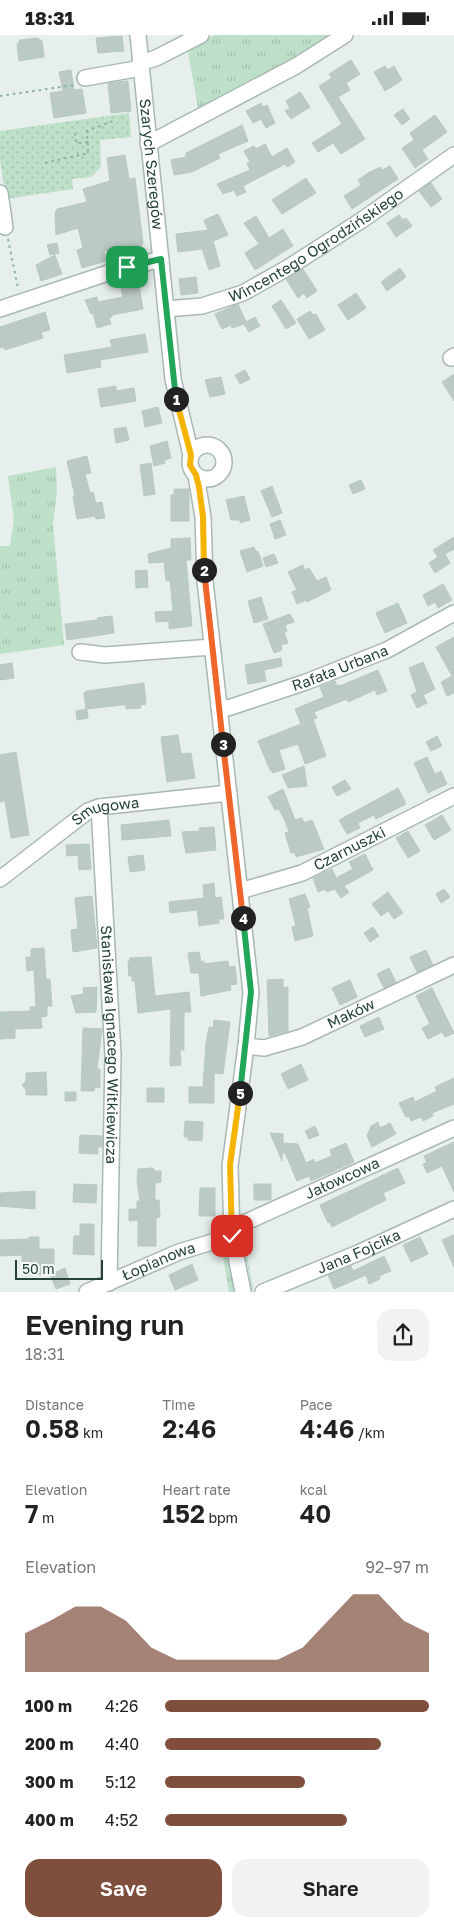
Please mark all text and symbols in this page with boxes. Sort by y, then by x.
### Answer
text: 18:31 [25,6,74,29]
street label: Szarych Szeregów [137,98,168,231]
street label: Wincentego Ogrodzińskiego [226,184,406,305]
pin [106,246,148,288]
icon: arrive [113,253,141,281]
pin: 1 [164,387,188,411]
text: 1 [173,391,180,408]
pin: 2 [192,557,216,583]
text: 2 [200,562,209,579]
street label: Rafała Urbana [289,640,390,694]
pin: 3 [210,731,236,757]
text: 3 [219,736,228,753]
street label: Smugowa [67,793,140,829]
street label: Czarnuszki [310,822,388,874]
pin: 4 [230,905,256,931]
text: 4 [239,910,248,927]
street label: Stanisława Ignacego Witkiewicza [98,925,123,1164]
street label: Maków [324,994,377,1032]
pin: 5 [228,1081,252,1105]
text: 5 [236,1085,245,1102]
street label: Jałowcowa [302,1153,382,1202]
pin [211,1215,253,1257]
icon: check [218,1222,246,1250]
street label: Jana Fojcika [314,1225,403,1277]
street label: Łopianowa [119,1238,197,1284]
scale bar [15,1257,102,1280]
text: 50 m [22,1260,55,1277]
text: Evening run [25,1308,184,1341]
button: share [377,1309,429,1361]
text: 18:31 [25,1344,64,1364]
text: Distance [25,1396,84,1413]
text: Time [162,1396,195,1413]
text: Pace [300,1396,332,1413]
text: 0.58 [25,1413,79,1444]
text: 2:46 [162,1413,216,1444]
text: 4:46 [300,1413,354,1444]
text: km [79,1424,103,1441]
text: /km [354,1424,385,1441]
text: Elevation [25,1481,87,1498]
text: Heart rate [162,1481,231,1498]
text: kcal [300,1481,327,1498]
text: 7 [25,1498,39,1529]
text: 152 [162,1498,205,1529]
text: 40 [300,1498,331,1529]
text: m [39,1509,54,1526]
text: bpm [205,1509,238,1526]
text: Elevation [25,1557,96,1577]
text: 92–97 m [365,1557,429,1577]
text: 100 m [25,1696,72,1716]
text: 4:26 [105,1696,139,1716]
text: 200 m [25,1734,74,1754]
text: 4:40 [105,1734,139,1754]
text: 300 m [25,1772,74,1792]
text: 5:12 [105,1772,136,1792]
text: 400 m [25,1810,74,1830]
text: 4:52 [105,1810,138,1830]
button: Save [25,1859,222,1917]
button: Share [232,1859,429,1917]

